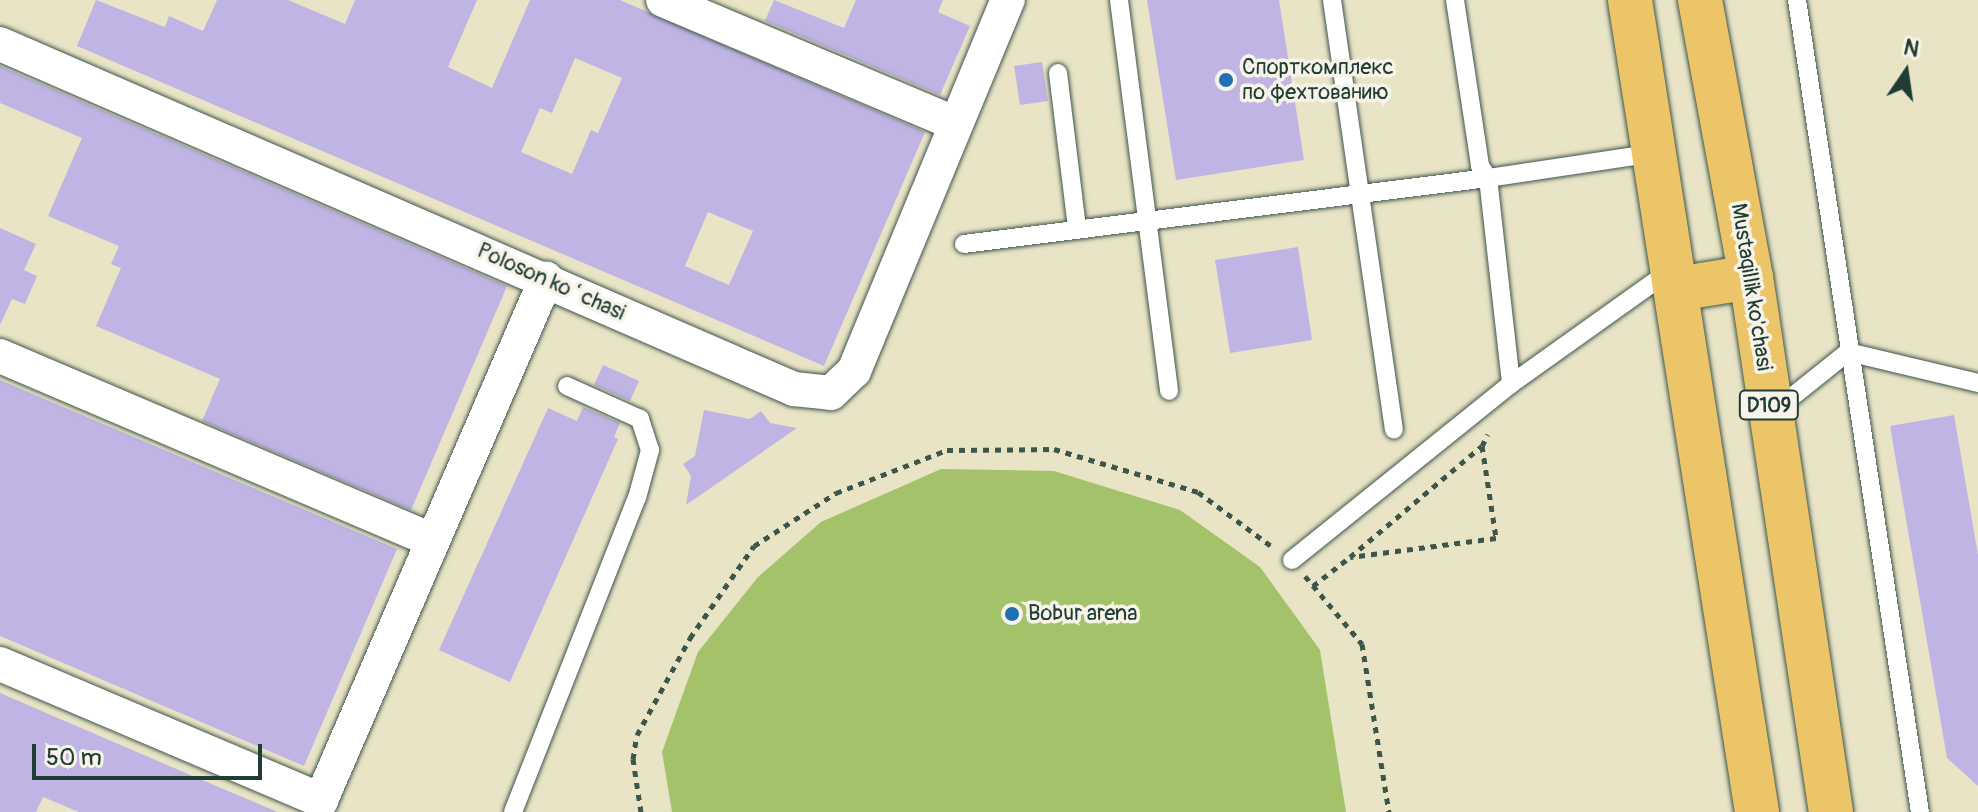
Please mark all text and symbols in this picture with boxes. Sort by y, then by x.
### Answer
north arrow [1866,32,1946,112]
text: N [1901,33,1922,64]
place label: Спорткомплекс по фехтованию [1242,54,1394,106]
marker: Спорткомплекс по фехтованию [1217,71,1235,89]
street label: Mustaqillik ko'chasi [1725,201,1777,373]
street label: Poloson koʻchasi [473,238,629,326]
road number: D109 [1737,389,1801,421]
place label: Bobur arena [1028,601,1137,627]
marker: Bobur arena [1003,605,1021,623]
scale bar [36,728,266,778]
text: 50 m [46,743,102,772]

